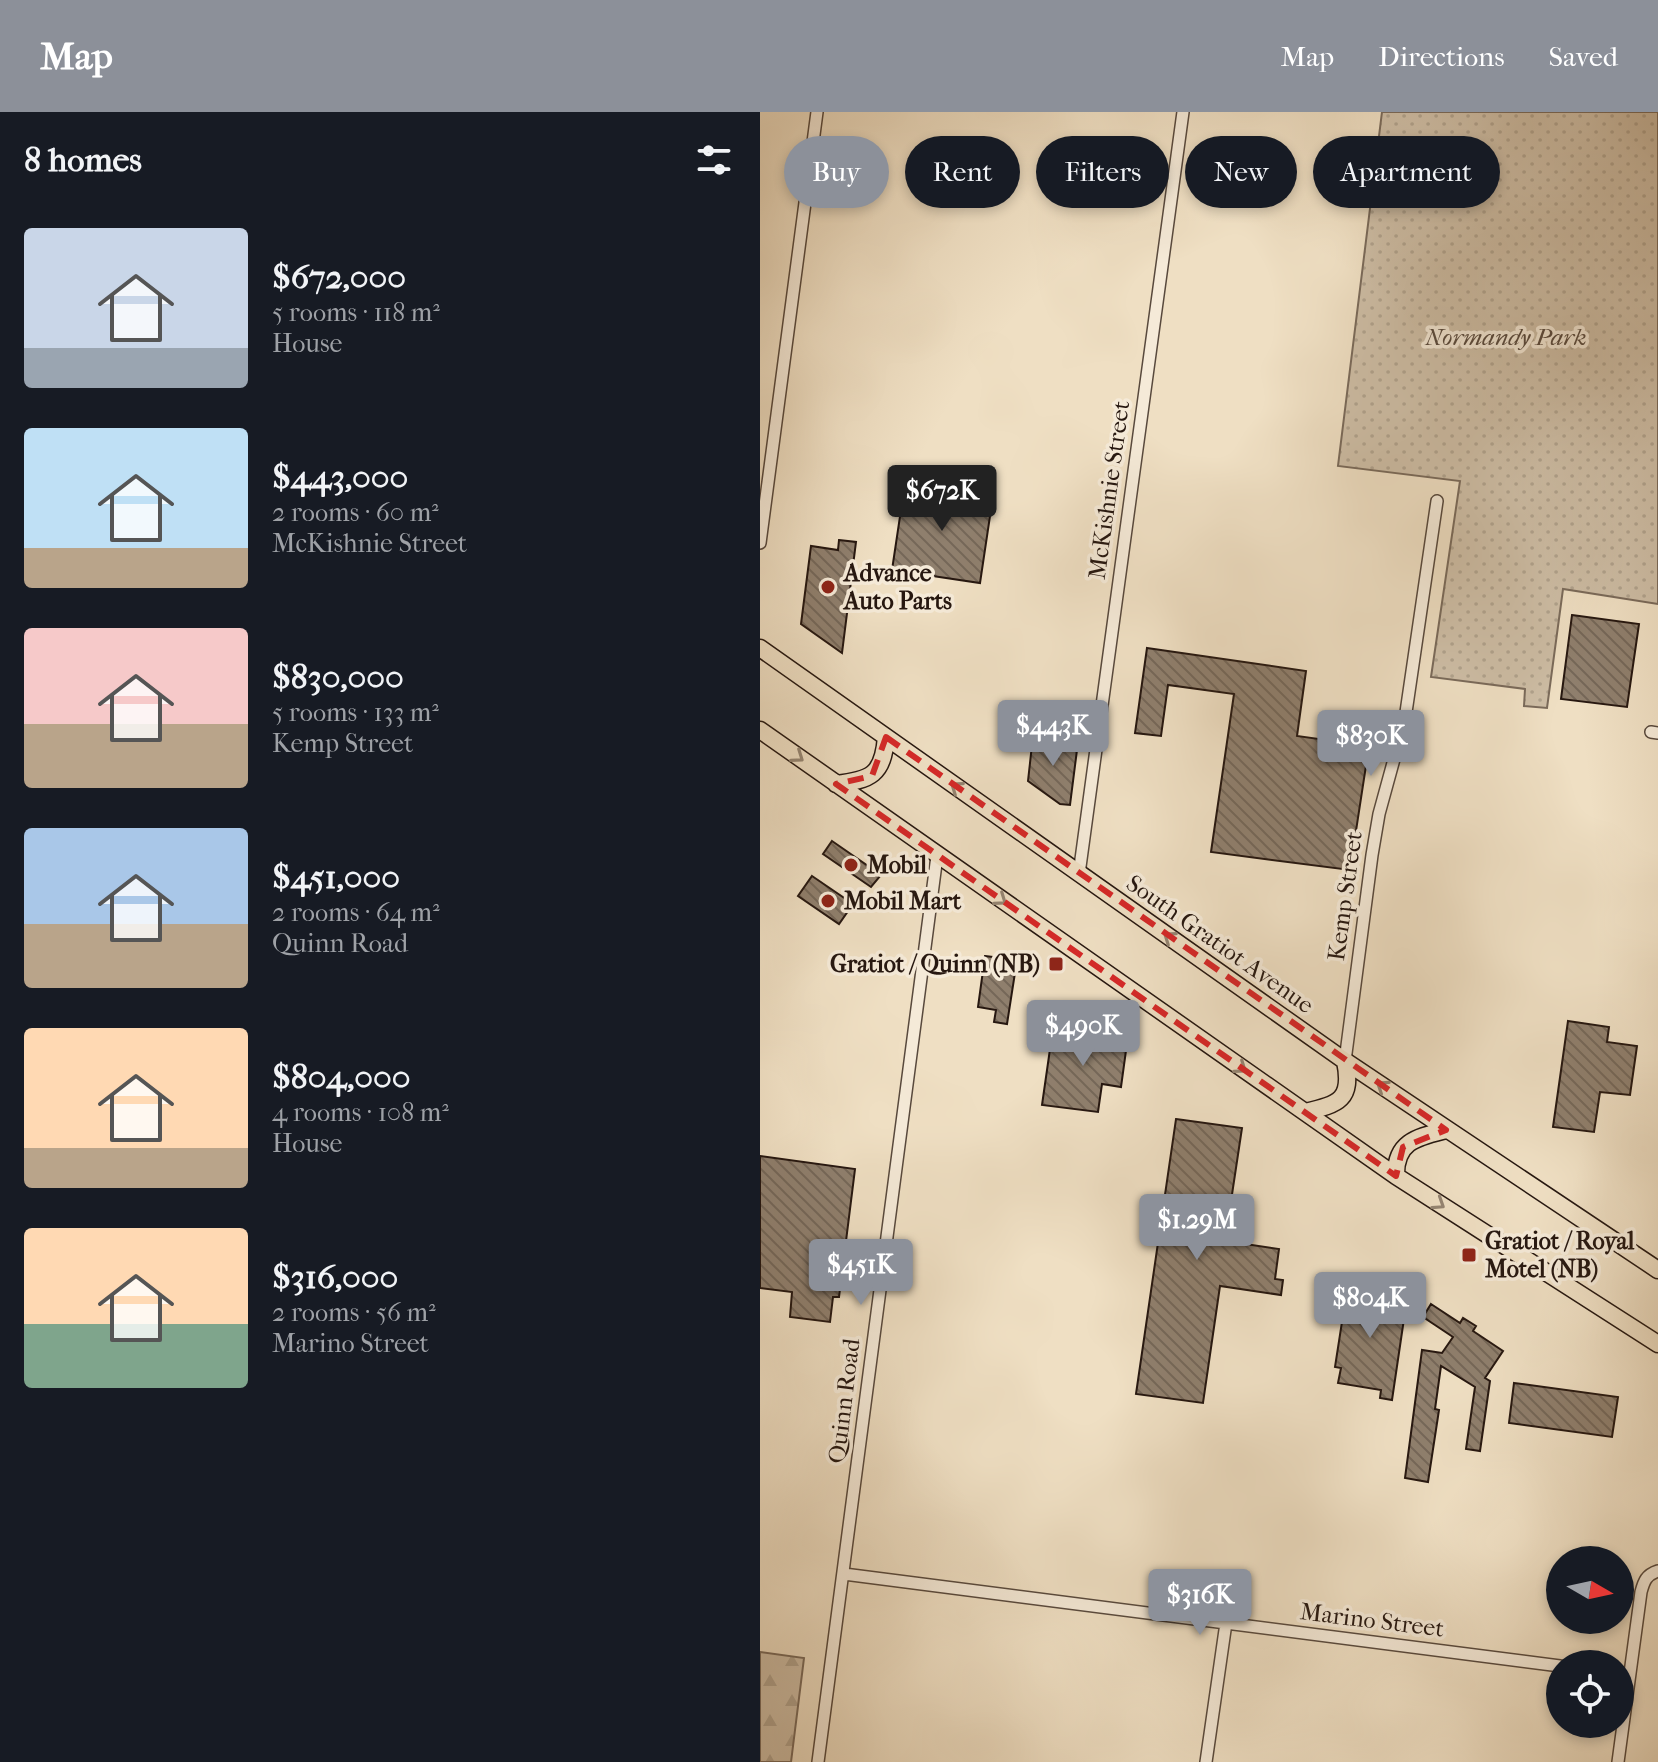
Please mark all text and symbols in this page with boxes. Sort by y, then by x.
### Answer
text: Map [40,34,113,79]
text: Map [1281,40,1334,73]
text: Directions [1378,40,1505,73]
text: Saved [1549,40,1618,73]
chip: Buy [784,136,889,208]
chip: Rent [905,136,1020,208]
chip: Filters [1036,136,1169,208]
chip: New [1185,136,1297,208]
chip: Apartment [1313,136,1500,208]
icon: filters [692,138,736,182]
text: 8 homes [24,140,142,180]
text: $672,000 [272,257,406,297]
icon: home [88,260,184,356]
text: 5 rooms · 118 m² [272,297,440,328]
park label: Normandy Park [1424,323,1587,351]
text: House [272,328,342,359]
street label: McKishnie Street [1083,398,1135,581]
text: $443,000 [272,457,408,497]
icon: home [88,460,184,556]
pin: $672K [886,465,998,533]
text: $672K [906,475,978,506]
text: 2 rooms · 60 m² [272,497,439,528]
text: McKishnie Street [272,528,467,559]
place label: Advance Auto Parts [842,559,952,615]
marker: Advance Auto Parts [819,578,837,596]
text: $830,000 [272,657,404,697]
icon: home [88,660,184,756]
text: 5 rooms · 133 m² [272,697,439,728]
pin: $443K [997,700,1109,768]
text: $443K [1016,710,1090,741]
pin: $830K [1315,710,1427,778]
text: $830K [1335,720,1407,751]
text: Kemp Street [272,728,413,759]
one-way arrow [789,747,803,761]
one-way arrow [951,782,965,797]
street label: Kemp Street [1322,829,1368,963]
place label: Mobil [867,851,927,879]
marker: Mobil [842,856,860,874]
text: $451,000 [272,857,400,897]
icon: home [88,860,184,956]
street label: South Gratiot Avenue [1121,869,1319,1019]
place label: Mobil Mart [844,887,961,915]
one-way arrow [993,890,1007,905]
marker: Mobil Mart [819,892,837,910]
text: 2 rooms · 64 m² [272,897,440,928]
text: Quinn Road [272,928,408,959]
one-way arrow [1163,932,1177,947]
place label: Gratiot / Quinn (NB) [830,950,1040,978]
marker: Gratiot / Quinn (NB) [1047,955,1065,973]
pin: $490K [1027,1000,1139,1068]
text: $490K [1045,1010,1121,1041]
text: $804,000 [272,1057,410,1097]
one-way arrow [1233,1058,1247,1073]
icon: home [88,1060,184,1156]
one-way arrow [1376,1081,1390,1096]
text: 4 rooms · 108 m² [272,1097,449,1128]
text: House [272,1128,342,1159]
pin: $1.29M [1132,1194,1262,1262]
one-way arrow [1430,1194,1445,1209]
text: $1.29M [1157,1204,1237,1235]
place label: Gratiot / Royal Motel (NB) [1485,1227,1635,1283]
pin: $451K [805,1239,917,1307]
marker: Gratiot / Royal Motel (NB) [1460,1246,1478,1264]
text: $451K [827,1249,895,1280]
text: $316,000 [272,1257,398,1297]
icon: home [88,1260,184,1356]
pin: $804K [1314,1272,1426,1340]
text: $804K [1332,1282,1408,1313]
text: 2 rooms · 56 m² [272,1297,436,1328]
text: Marino Street [272,1328,429,1359]
street label: Quinn Road [822,1336,866,1465]
north arrow [1546,1546,1634,1634]
map controls [1546,1546,1634,1738]
pin: $316K [1144,1569,1256,1637]
text: $316K [1166,1579,1234,1610]
street label: Marino Street [1298,1597,1446,1643]
button: locate [1546,1650,1634,1738]

